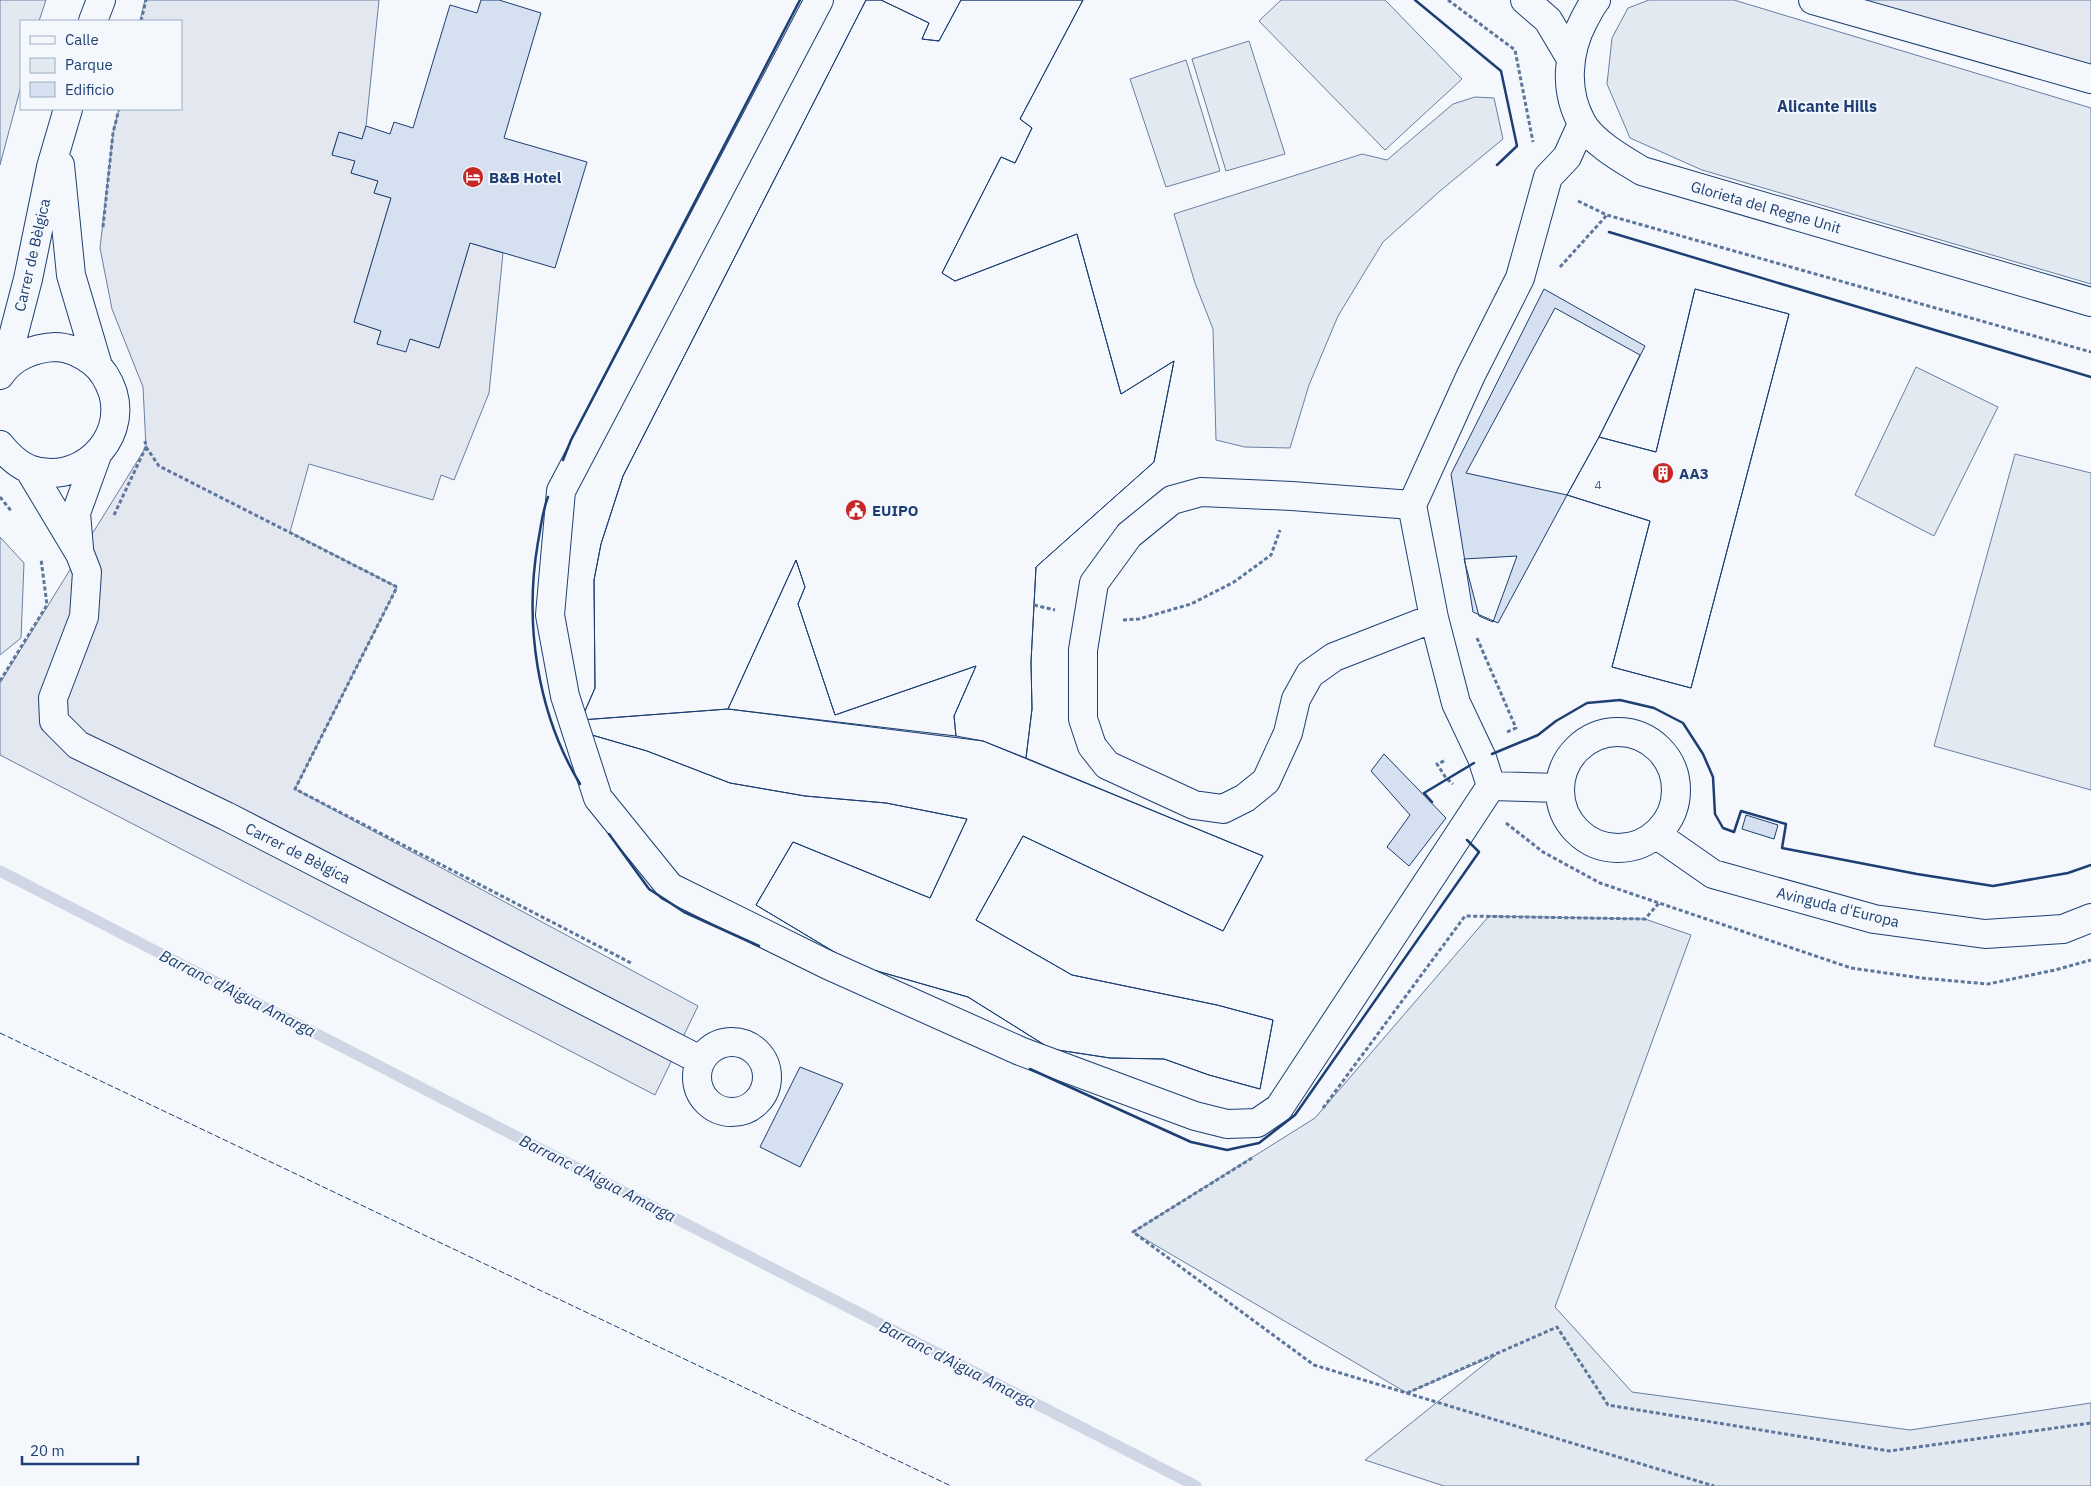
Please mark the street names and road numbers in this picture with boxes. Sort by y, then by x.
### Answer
street label: Glorieta del Regne Unit [1689,176,1843,238]
street label: Carrer de Bèlgica [10,197,54,313]
street label: Carrer de Bèlgica [242,818,354,888]
street label: Avinguda d'Europa [1775,883,1901,931]

